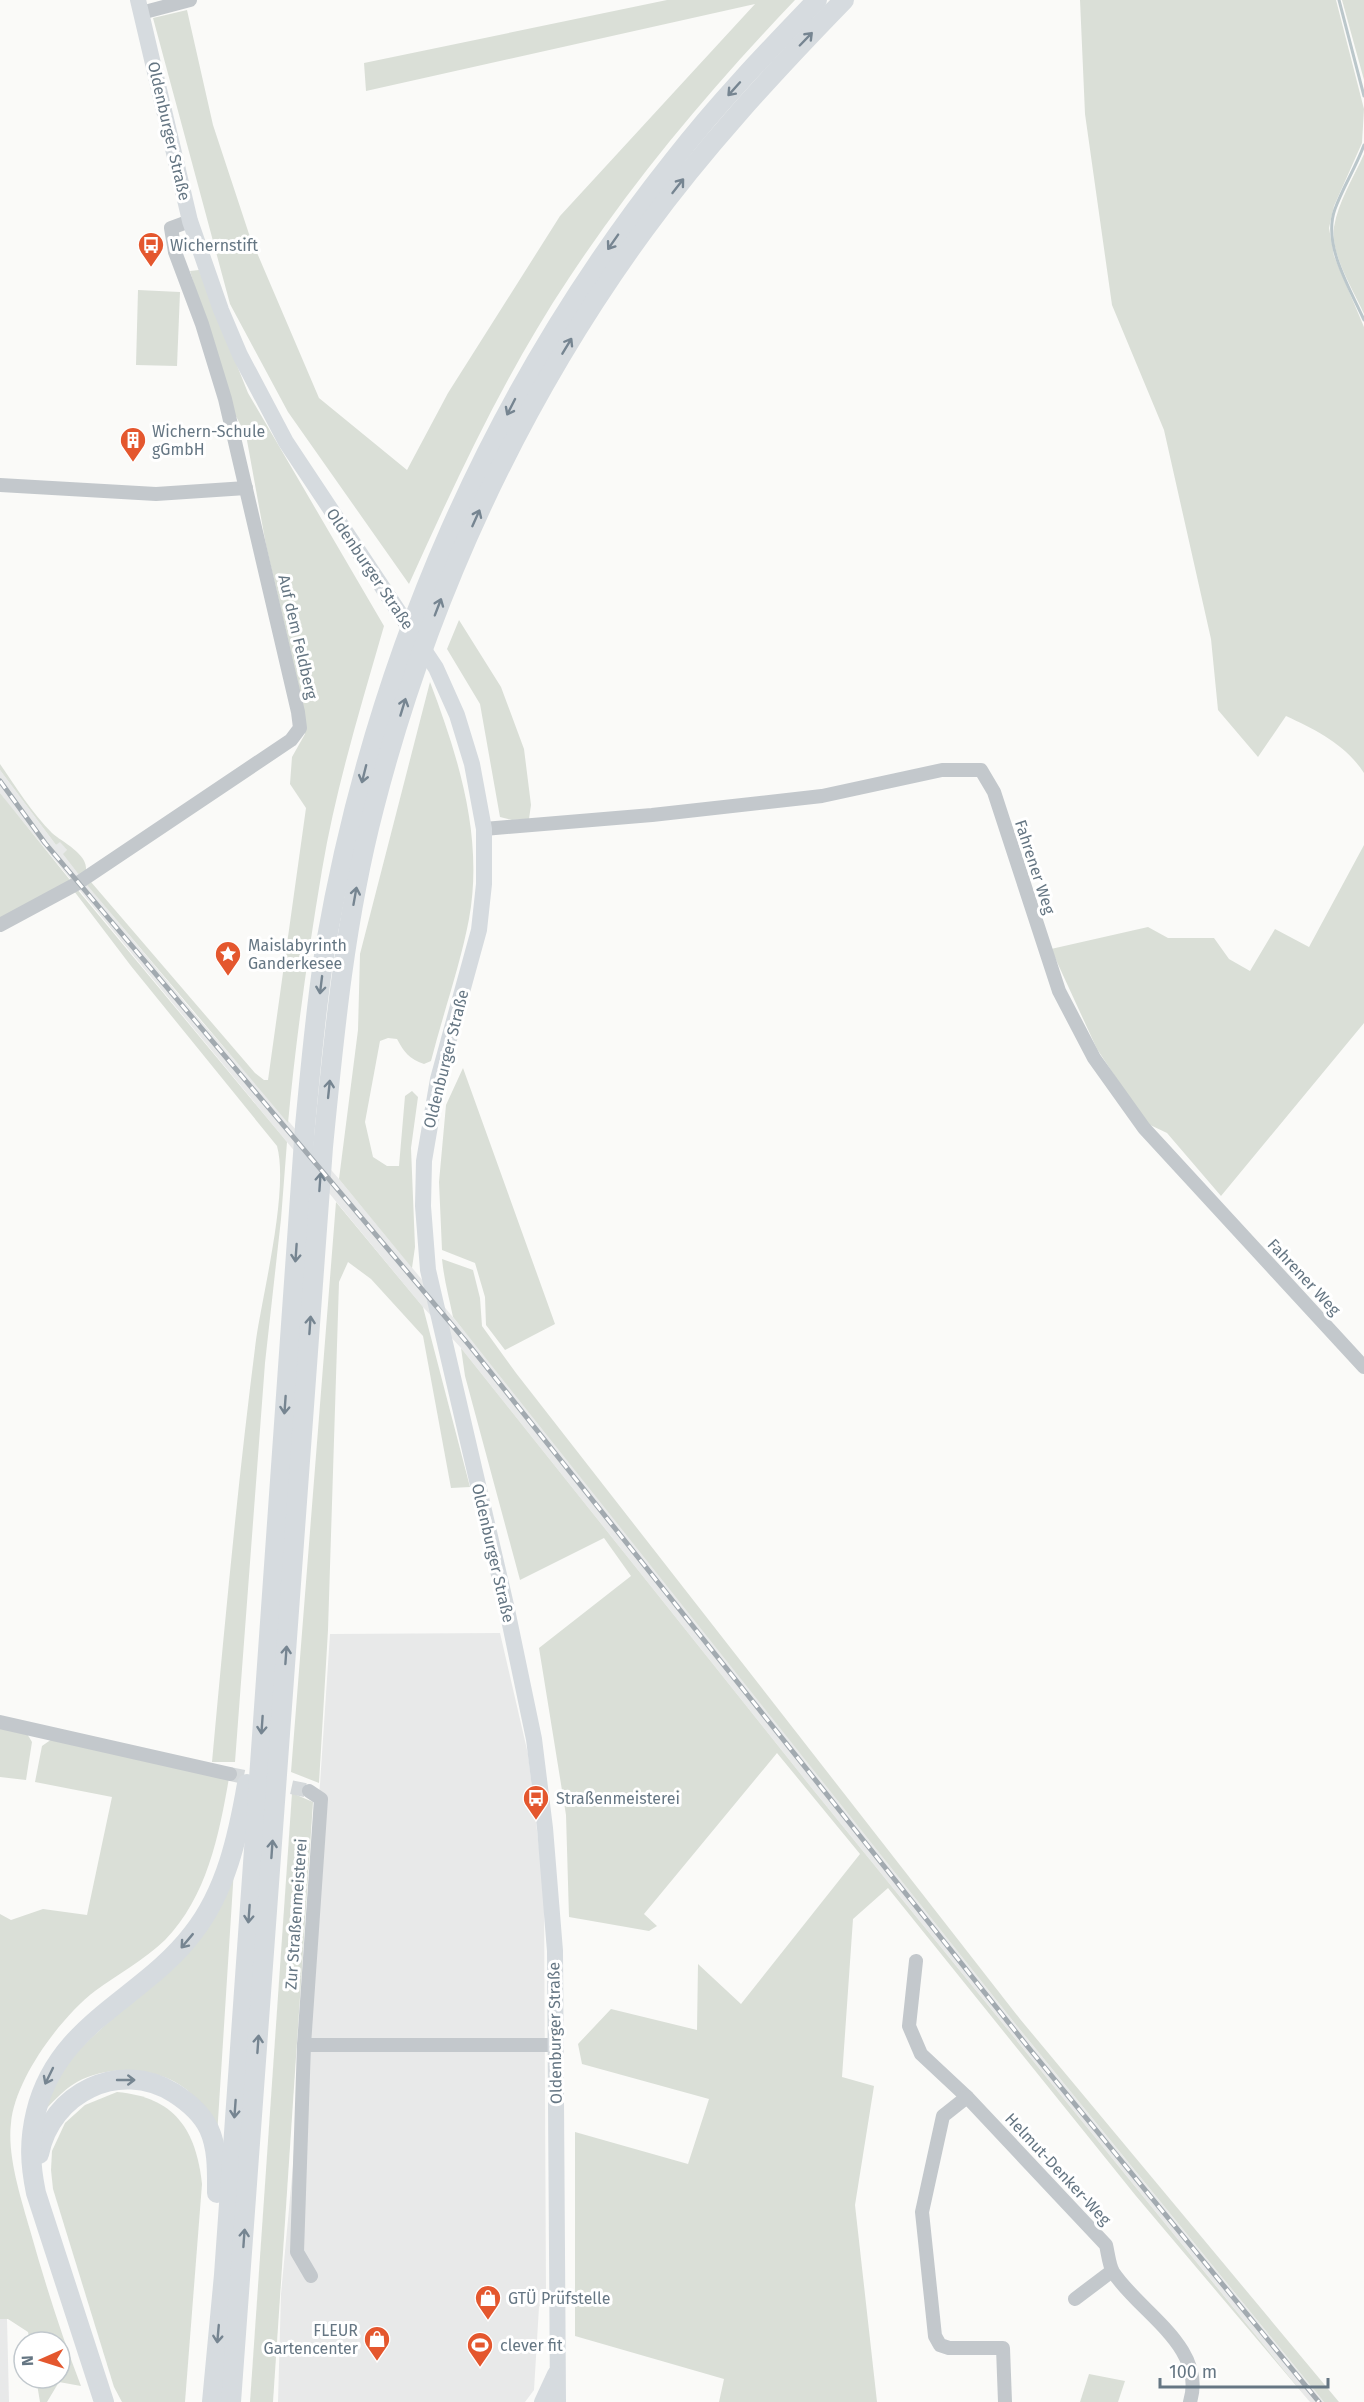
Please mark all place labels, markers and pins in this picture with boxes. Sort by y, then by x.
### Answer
bus stop icon: Wichernstift [136,230,166,268]
place label: Wichernstift [170,236,258,255]
place label: Wichern-Schule gGmbH [152,422,265,459]
building icon: Wichern-Schule gGmbH [118,425,148,463]
place label: Maislabyrinth Ganderkesee [248,936,347,973]
place icon: Maislabyrinth Ganderkesee [213,939,243,977]
bus stop icon: Straßenmeisterei [521,1783,551,1821]
place label: Straßenmeisterei [556,1789,680,1808]
shop icon: GTÜ Prüfstelle [473,2283,503,2321]
place label: GTÜ Prüfstelle [508,2289,610,2308]
place label: FLEUR Gartencenter [264,2321,359,2358]
shop icon: FLEUR Gartencenter [362,2324,392,2362]
sports icon: clever fit [465,2330,495,2368]
place label: clever fit [500,2336,563,2355]

